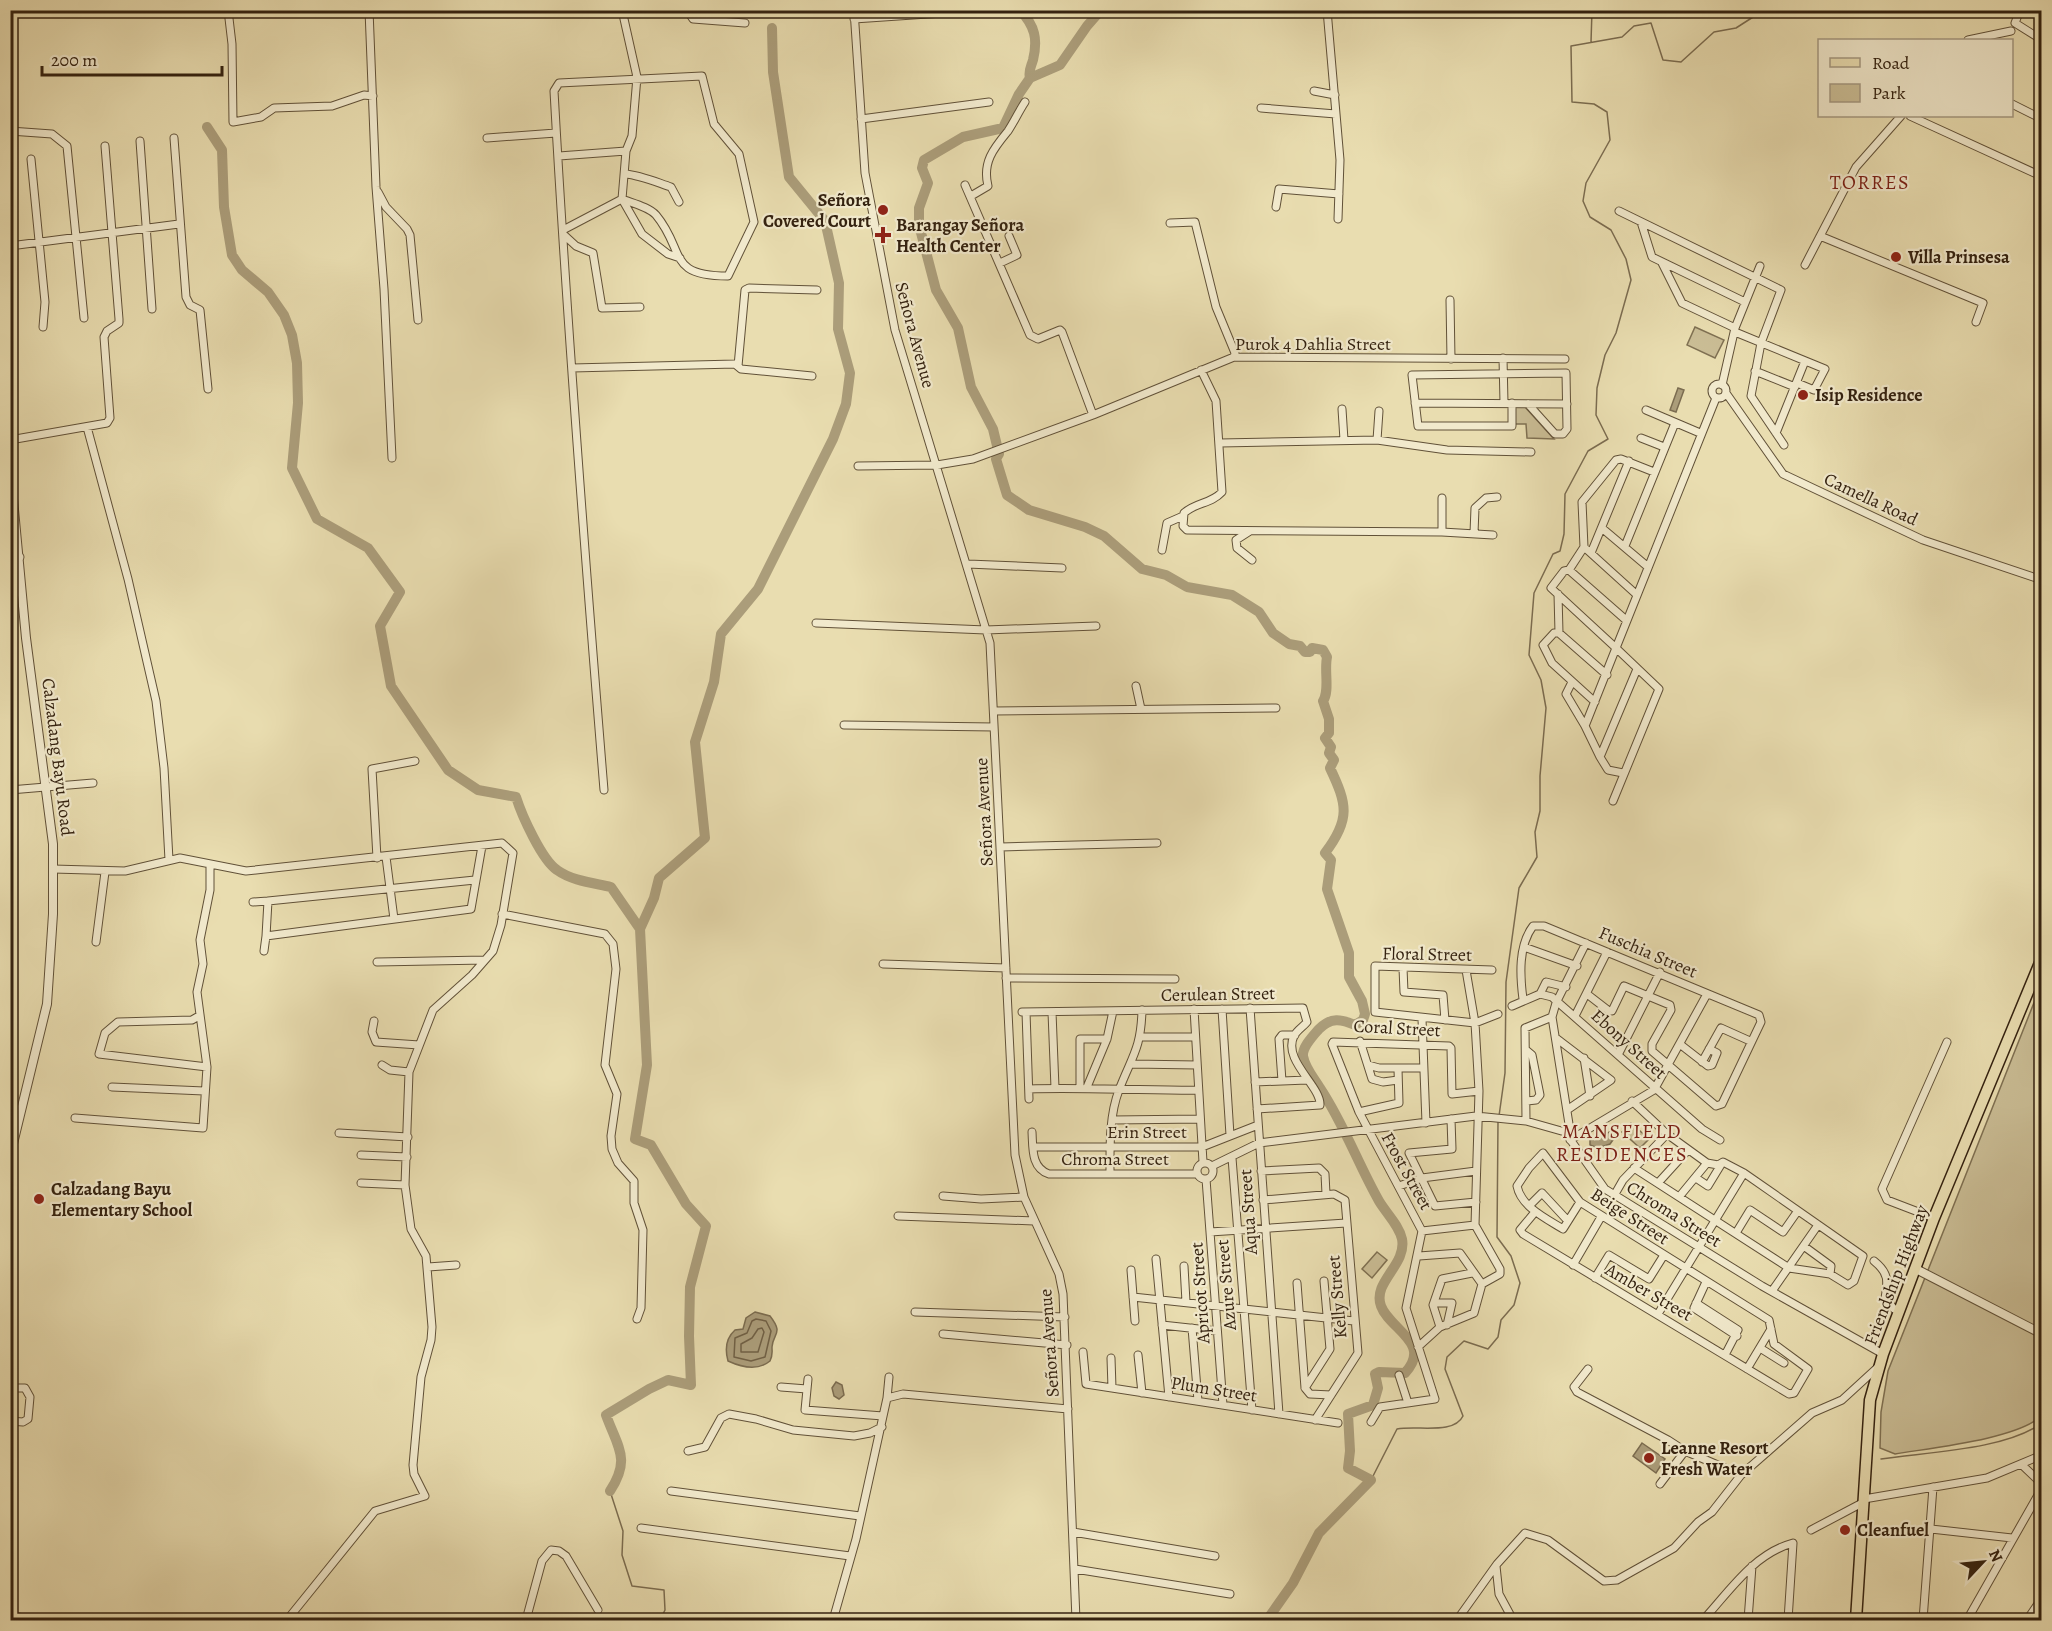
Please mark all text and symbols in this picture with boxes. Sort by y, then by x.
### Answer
scale bar [42,39,222,77]
legend [1818,39,2013,117]
text: 200 m [51,48,97,72]
text: Road [1872,51,1910,75]
text: Park [1872,81,1906,105]
district label: TORRES [1830,169,1910,196]
place label: Señora Covered Court [763,188,871,233]
marker: Señora Covered Court [876,203,890,217]
place label: Barangay Señora Health Center [896,213,1024,258]
marker: Barangay Señora Health Center [874,226,892,244]
place label: Villa Prinsesa [1907,245,2010,269]
marker: Villa Prinsesa [1889,250,1903,264]
street label: Señora Avenue [889,279,941,391]
street label: Purok 4 Dahlia Street [1235,332,1391,356]
place label: Isip Residence [1815,383,1923,407]
marker: Isip Residence [1796,388,1810,402]
street label: Camella Road [1820,467,1922,531]
street label: Calzadang Bayu Road [36,677,80,838]
street label: Señora Avenue [969,757,999,867]
street label: Fuschia Street [1595,920,1701,984]
street label: Floral Street [1382,941,1472,967]
street label: Cerulean Street [1161,981,1275,1007]
street label: Ebony Street [1586,1004,1672,1084]
street label: Coral Street [1353,1014,1441,1042]
district label: MANSFIELD RESIDENCES [1556,1118,1688,1168]
street label: Erin Street [1107,1120,1187,1144]
street label: Frost Street [1376,1128,1438,1214]
street label: Chroma Street [1061,1147,1169,1171]
street label: Aqua Street [1233,1168,1263,1256]
street label: Chroma Street [1622,1175,1726,1253]
place label: Calzadang Bayu Elementary School [51,1177,193,1222]
street label: Beige Street [1586,1182,1674,1250]
marker: Calzadang Bayu Elementary School [32,1192,46,1206]
street label: Friendship Highway [1858,1200,1934,1349]
street label: Azure Street [1210,1239,1242,1332]
street label: Apricot Street [1184,1241,1216,1346]
street label: Kelly Street [1321,1254,1353,1340]
street label: Amber Street [1600,1257,1697,1327]
street label: Señora Avenue [1033,1288,1065,1398]
street label: Plum Street [1169,1370,1259,1408]
place label: Leanne Resort Fresh Water [1661,1436,1769,1481]
marker: Leanne Resort Fresh Water [1642,1451,1656,1465]
place label: Cleanfuel [1857,1518,1929,1542]
marker: Cleanfuel [1838,1523,1852,1537]
north arrow [1953,1532,2013,1592]
text: N [1983,1546,2008,1566]

